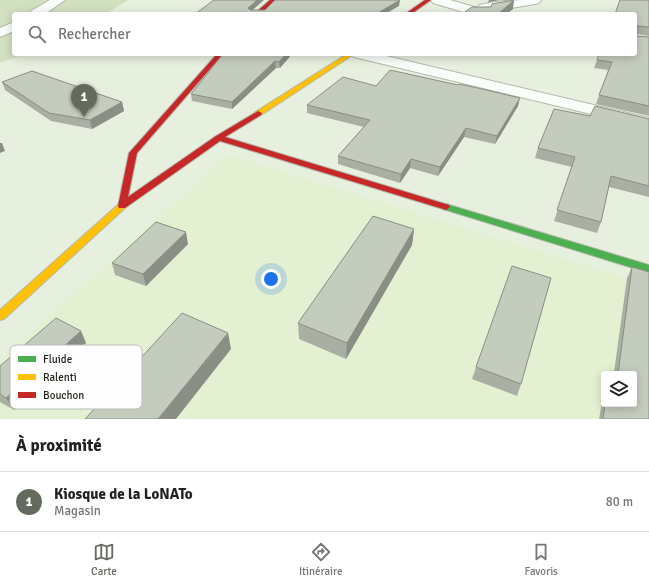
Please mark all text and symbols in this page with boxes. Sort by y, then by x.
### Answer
search box [12,12,637,56]
icon: search [26,23,48,45]
text: Rechercher [58,25,131,43]
pin: 1 [71,84,97,117]
your location [261,269,281,289]
legend [10,345,142,409]
text: Fluide [43,353,72,366]
text: Ralenti [43,371,77,384]
map controls [601,371,637,407]
button: layers [601,371,637,407]
text: Bouchon [43,389,84,402]
text: À proximité [16,435,102,456]
text: Kiosque de la LoNATo [54,485,193,503]
text: 1 [25,494,33,510]
text: 80 m [606,494,633,510]
text: Magasin [54,503,101,519]
tab: Carte [91,541,117,578]
tab: Itinéraire [299,541,342,578]
tab: Favoris [525,541,558,578]

